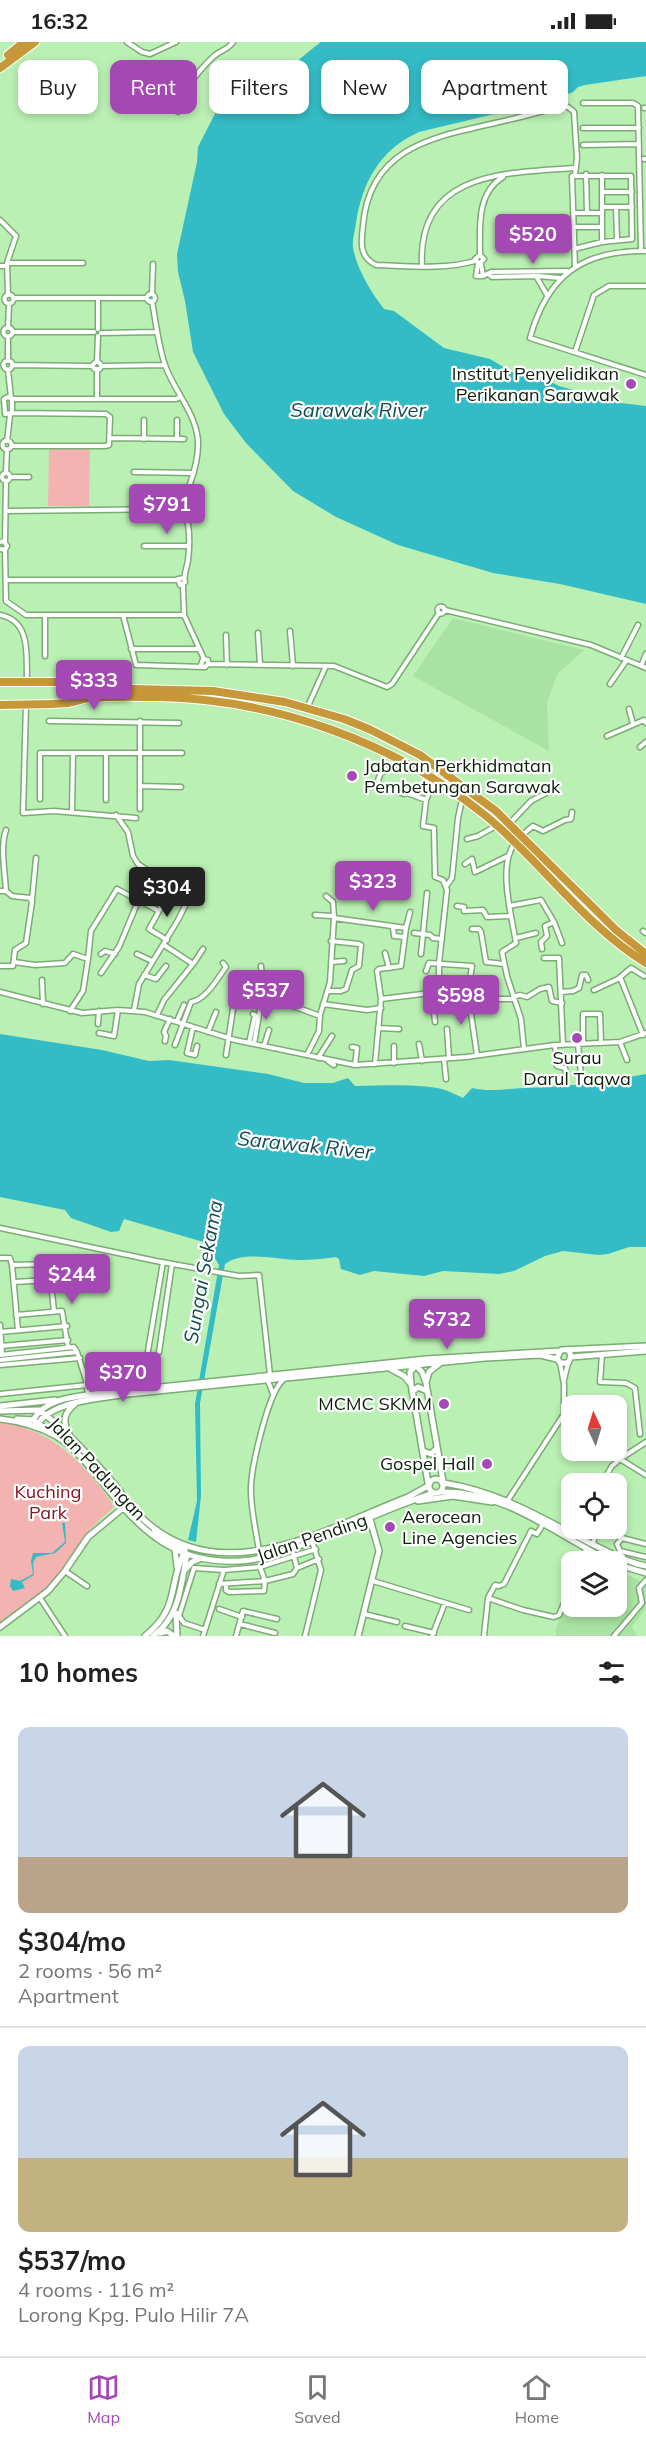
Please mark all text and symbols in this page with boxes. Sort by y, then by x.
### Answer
text: 16:32 [30,7,88,35]
chip: Buy [18,60,98,114]
chip: Rent [110,60,197,114]
chip: Filters [209,60,309,114]
chip: New [321,60,409,114]
chip: Apartment [421,60,568,114]
pin: $520 [497,214,569,265]
text: $520 [509,221,557,246]
place label: Institut Penyelidikan Perikanan Sarawak [452,362,620,406]
marker: Institut Penyelidikan Perikanan Sarawak [624,377,638,391]
water label: Sarawak River [290,397,426,422]
pin: $791 [131,484,203,535]
text: $791 [143,491,191,516]
pin: $333 [58,660,130,711]
text: $333 [70,667,118,692]
place label: Jabatan Perkhidmatan Pembetungan Sarawak [364,754,561,798]
marker: Jabatan Perkhidmatan Pembetungan Sarawak [345,769,359,783]
pin: $323 [337,861,409,912]
pin: $304 [131,867,203,918]
text: $323 [349,868,397,893]
text: $304 [143,874,191,899]
pin: $537 [230,970,302,1021]
pin: $598 [425,975,497,1026]
text: $537 [242,977,290,1002]
text: $598 [437,982,485,1007]
marker: Surau Darul Taqwa [570,1031,584,1045]
place label: Surau Darul Taqwa [523,1046,631,1090]
water label: Sarawak River [236,1125,374,1164]
water label: Sungai Sekama [178,1198,227,1345]
pin: $244 [36,1254,108,1305]
text: $244 [48,1261,96,1286]
pin: $732 [411,1299,483,1350]
text: $732 [423,1306,471,1331]
pin: $370 [87,1352,159,1403]
text: $370 [99,1359,147,1384]
place label: MCMC SKMM [318,1392,432,1415]
north arrow [561,1395,627,1461]
map controls [561,1395,627,1617]
marker: MCMC SKMM [437,1397,451,1411]
street label: Jalan Padungan [44,1412,151,1525]
place label: Gospel Hall [380,1452,475,1475]
marker: Gospel Hall [480,1457,494,1471]
button: locate [561,1473,627,1539]
park label: Kuching Park [15,1480,81,1524]
place label: Aerocean Line Agencies [402,1505,517,1549]
street label: Jalan Pending [254,1508,370,1567]
marker: Aerocean Line Agencies [383,1520,397,1534]
button: layers [561,1551,627,1617]
text: 10 homes [18,1656,138,1689]
icon: filters [595,1656,628,1689]
icon: home [269,1766,377,1874]
text: $304/mo [18,1925,126,1958]
text: 2 rooms · 56 m² [18,1958,162,1983]
text: Apartment [18,1983,119,2008]
icon: home [269,2085,377,2193]
text: $537/mo [18,2244,126,2277]
text: 4 rooms · 116 m² [18,2277,174,2302]
text: Lorong Kpg. Pulo Hilir 7A [18,2302,249,2327]
tab: Map [87,2371,120,2427]
tab: Saved [294,2371,341,2427]
tab: Home [515,2371,559,2427]

